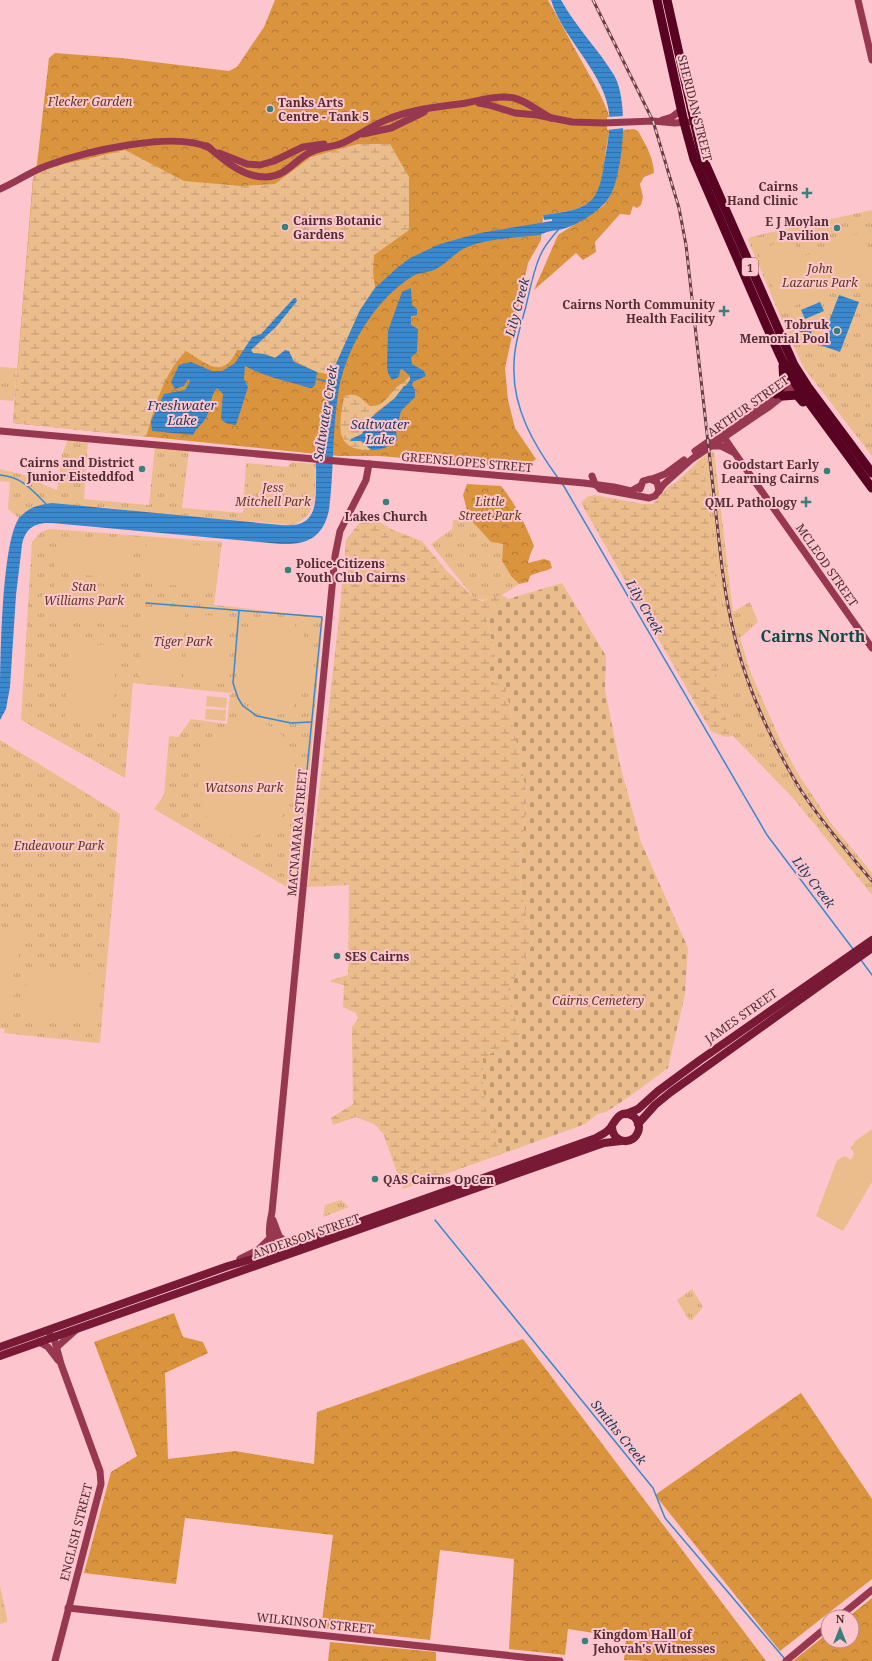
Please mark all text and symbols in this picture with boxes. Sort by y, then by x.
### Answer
street label: SHERIDAN STREET [674,53,717,163]
park label: Flecker Garden [47,93,132,110]
place label: Tanks Arts Centre - Tank 5 [278,94,369,125]
marker: Tanks Arts Centre - Tank 5 [265,104,275,114]
place label: Cairns Hand Clinic [727,178,798,209]
marker: Cairns Hand Clinic [801,187,813,199]
place label: Cairns Botanic Gardens [293,212,382,243]
place label: E J Moylan Pavilion [765,213,829,244]
marker: Cairns Botanic Gardens [280,222,290,232]
marker: E J Moylan Pavilion [832,223,842,233]
road number: 1 [742,258,758,276]
park label: John Lazarus Park [781,260,859,291]
water label: Lily Creek [500,275,534,339]
place label: Cairns North Community Health Facility [562,296,715,327]
marker: Cairns North Community Health Facility [718,305,730,317]
place label: Tobruk Memorial Pool [740,316,830,347]
marker: Tobruk Memorial Pool [832,326,842,336]
water label: Saltwater Creek [309,363,342,462]
street label: ARTHUR STREET [704,371,793,441]
water label: Freshwater Lake [146,396,217,429]
water label: Saltwater Lake [351,415,410,448]
street label: GREENSLOPES STREET [401,448,534,476]
place label: Cairns and District Junior Eisteddfod [20,454,134,485]
place label: Goodstart Early Learning Cairns [721,456,819,487]
marker: Cairns and District Junior Eisteddfod [137,464,147,474]
marker: Goodstart Early Learning Cairns [822,466,832,476]
park label: Jess Mitchell Park [234,479,312,510]
park label: Little Street Park [459,493,522,524]
place label: QML Pathology [705,494,797,511]
marker: QML Pathology [800,496,812,508]
marker: Lakes Church [381,497,391,507]
place label: Lakes Church [345,508,427,525]
street label: MCLEOD STREET [792,520,862,611]
place label: Police-Citizens Youth Club Cairns [296,555,406,586]
marker: Police-Citizens Youth Club Cairns [283,565,293,575]
water label: Lily Creek [622,575,668,638]
park label: Stan Williams Park [44,578,125,609]
district label: Cairns North [761,625,866,647]
park label: Tiger Park [153,633,214,650]
street label: MACNAMARA STREET [283,768,311,897]
park label: Watsons Park [205,779,284,796]
park label: Endeavour Park [13,837,105,854]
water label: Lily Creek [788,852,840,912]
place label: SES Cairns [345,948,410,965]
marker: SES Cairns [332,951,342,961]
street label: JAMES STREET [701,984,781,1048]
park label: Cairns Cemetery [552,992,644,1009]
place label: QAS Cairns OpCen [383,1171,494,1188]
marker: QAS Cairns OpCen [370,1174,380,1184]
street label: ANDERSON STREET [250,1209,363,1262]
water label: Smiths Creek [587,1396,651,1469]
street label: ENGLISH STREET [56,1481,97,1583]
street label: WILKINSON STREET [255,1608,375,1638]
north arrow [820,1609,860,1649]
text: N [836,1611,845,1626]
place label: Kingdom Hall of Jehovah's Witnesses [592,1626,716,1657]
marker: Kingdom Hall of Jehovah's Witnesses [580,1636,590,1646]

